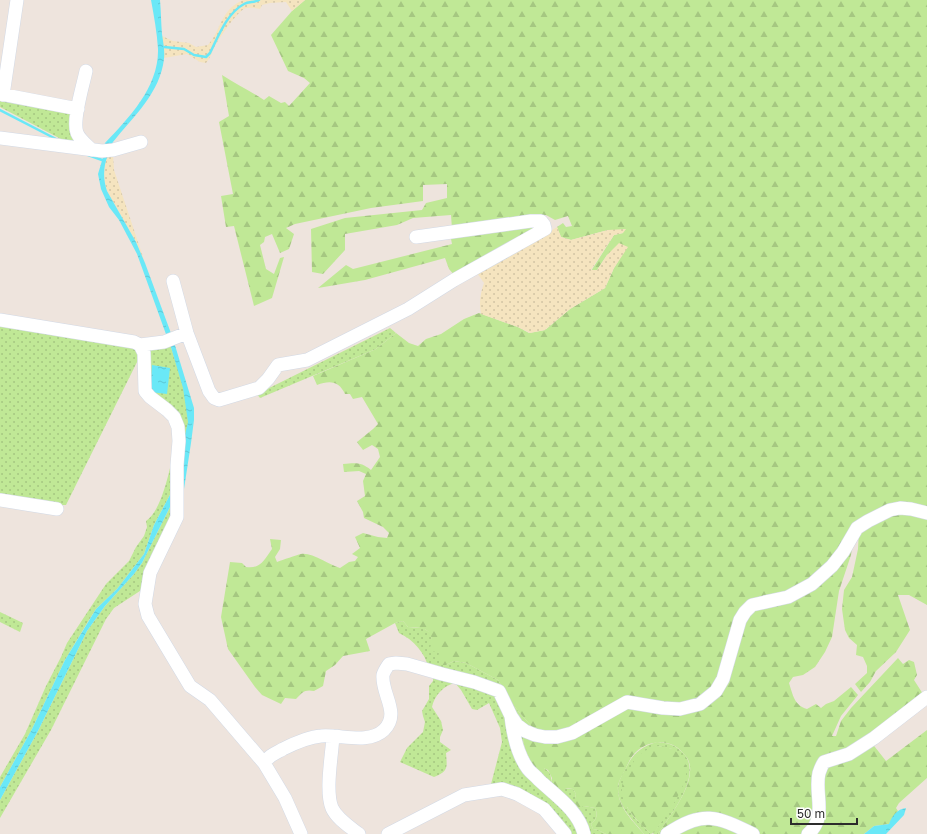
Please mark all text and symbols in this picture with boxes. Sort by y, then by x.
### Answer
scale bar [791,800,857,826]
text: 50 m [797,806,825,821]

